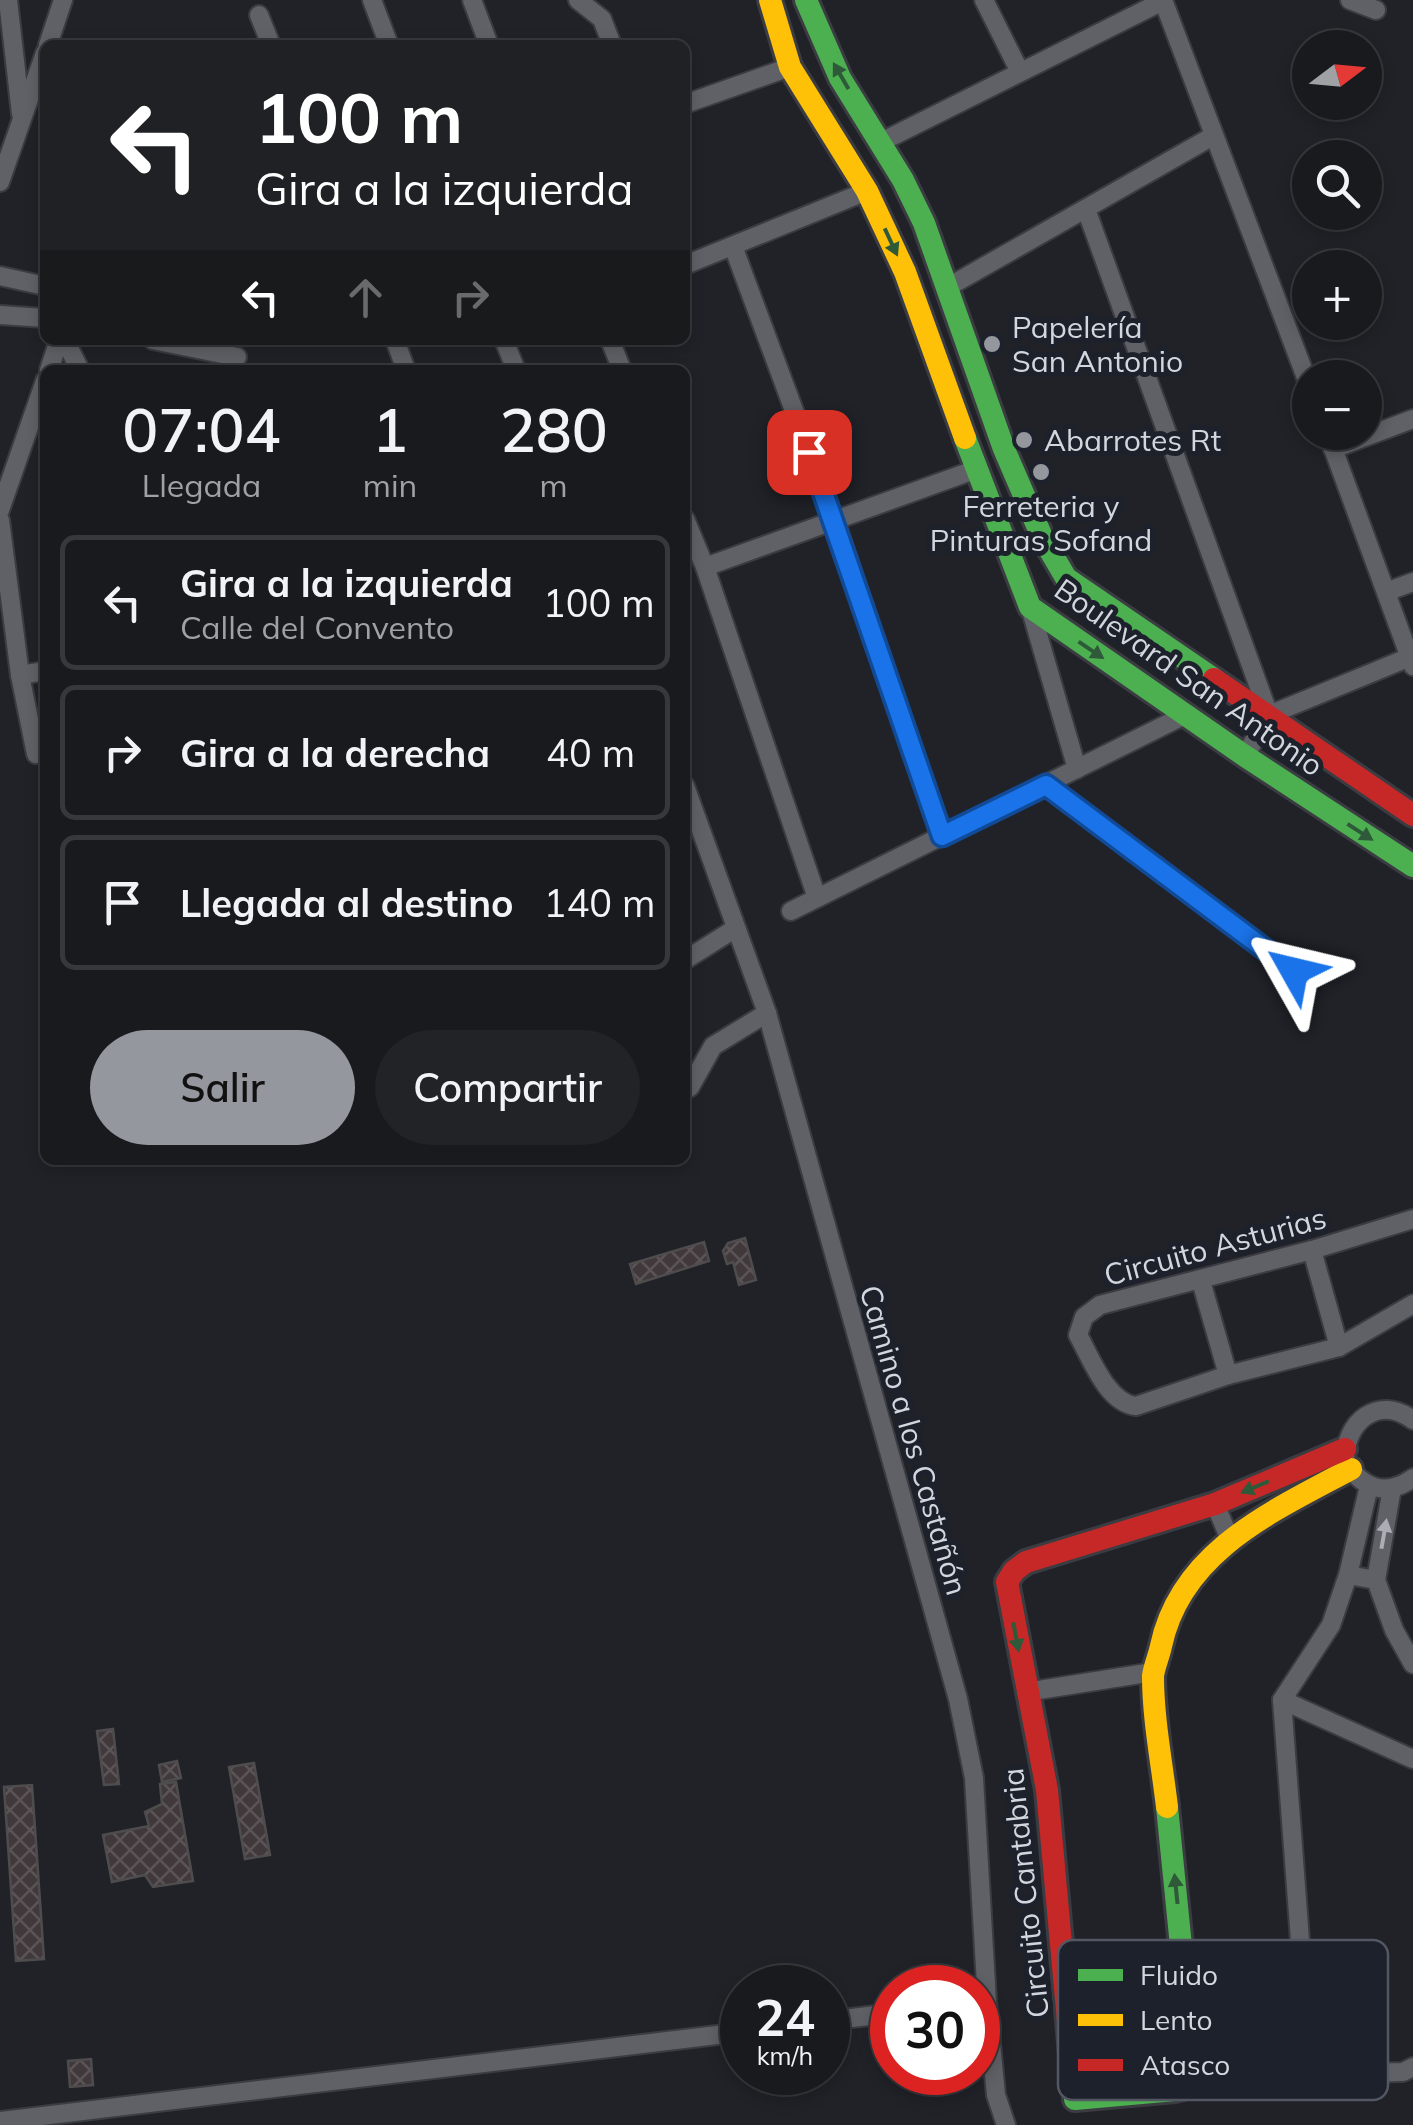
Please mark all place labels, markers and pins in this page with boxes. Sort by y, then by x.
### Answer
place label: Papelería San Antonio [1012,308,1183,380]
marker: Papelería San Antonio [981,333,1003,355]
pin [767,410,852,495]
place label: Abarrotes Rt [1044,421,1221,459]
marker: Abarrotes Rt [1013,429,1035,451]
marker: Ferreteria y Pinturas Sofand [1030,461,1052,483]
place label: Ferreteria y Pinturas Sofand [930,487,1152,559]

